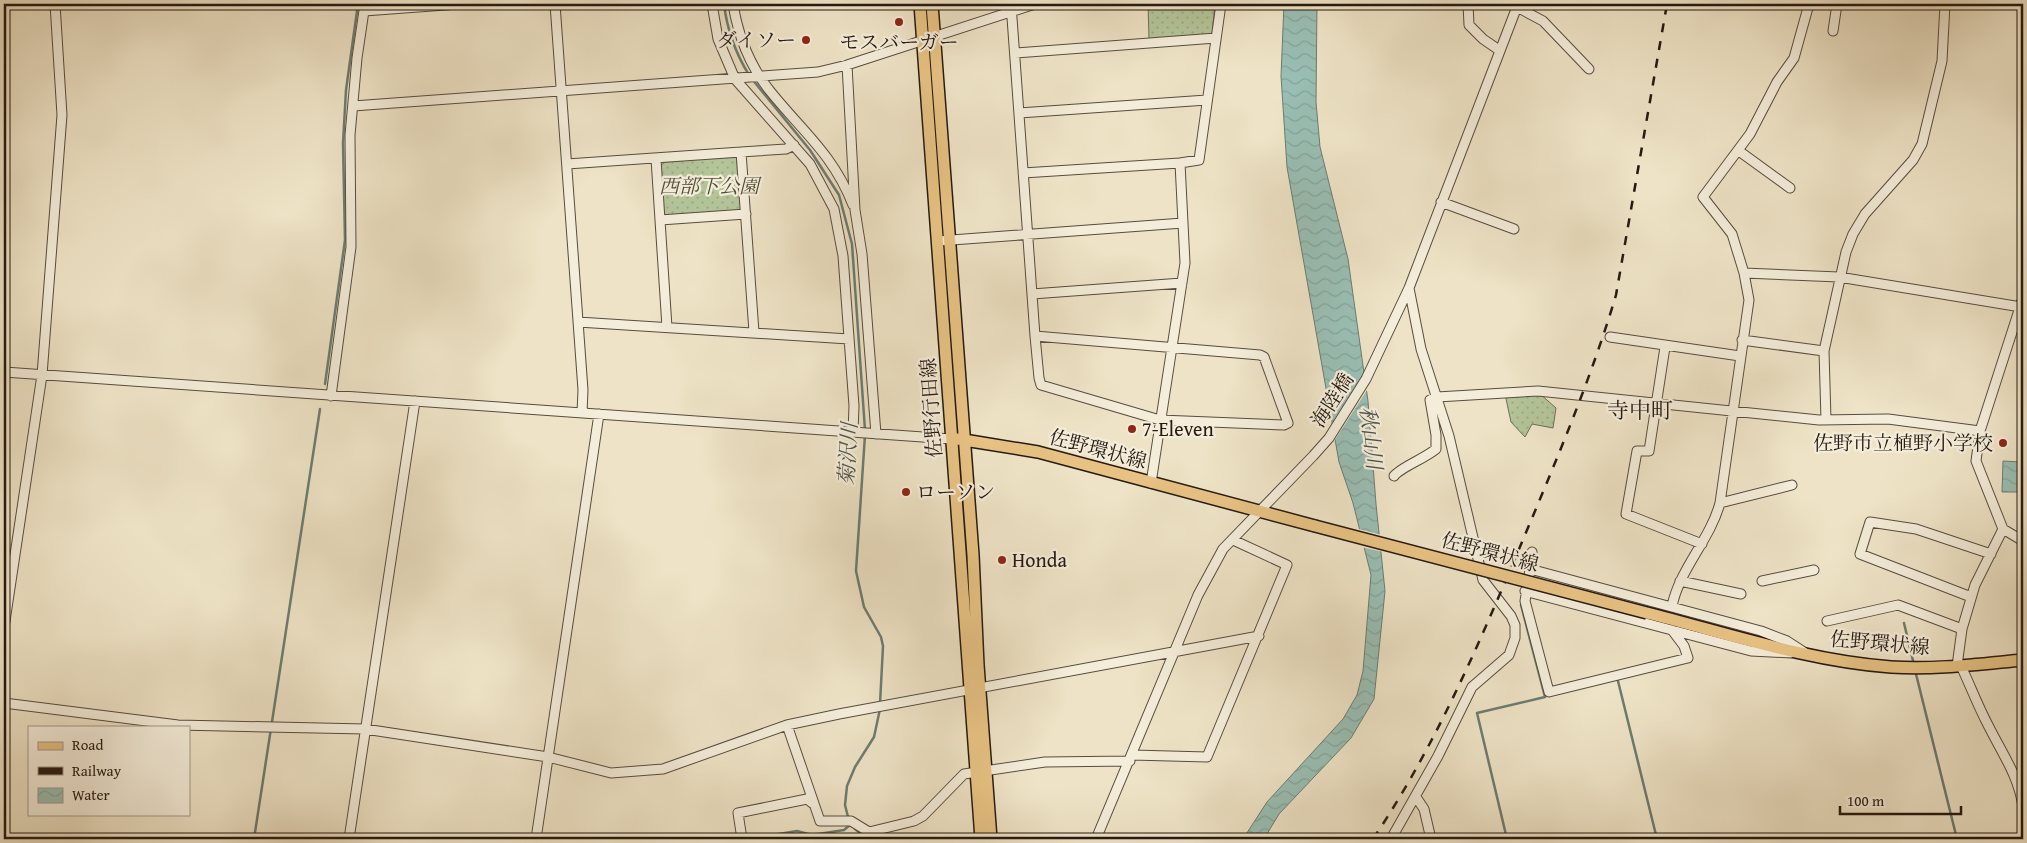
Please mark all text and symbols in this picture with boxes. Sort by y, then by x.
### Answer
marker: モスバーガー [893,16,905,28]
place label: ダイソー [716,25,796,54]
place label: モスバーガー [839,27,959,56]
marker: ダイソー [800,34,812,46]
park label: 西部下公園 [659,171,762,200]
street label: 佐野行田線 [913,357,948,459]
street label: 海陸橋 [1303,367,1360,433]
district label: 寺中町 [1607,394,1673,426]
water label: 秋山川 [1352,405,1391,473]
place label: 7-Eleven [1142,414,1214,443]
water label: 菊沢川 [830,420,865,486]
street label: 佐野環状線 [1046,422,1150,475]
marker: 7-Eleven [1126,423,1138,435]
place label: 佐野市立植野小学校 [1813,428,1993,457]
marker: 佐野市立植野小学校 [1997,437,2009,449]
place label: ローソン [916,477,995,506]
marker: ローソン [900,486,912,498]
street label: 佐野環状線 [1438,525,1542,578]
place label: Honda [1012,545,1067,574]
marker: Honda [996,554,1008,566]
street label: 佐野環状線 [1829,624,1931,661]
legend [28,726,190,816]
text: Road [72,734,103,755]
text: Railway [72,760,122,781]
scale bar [1840,783,1961,815]
text: Water [72,784,110,805]
text: 100 m [1847,790,1885,811]

